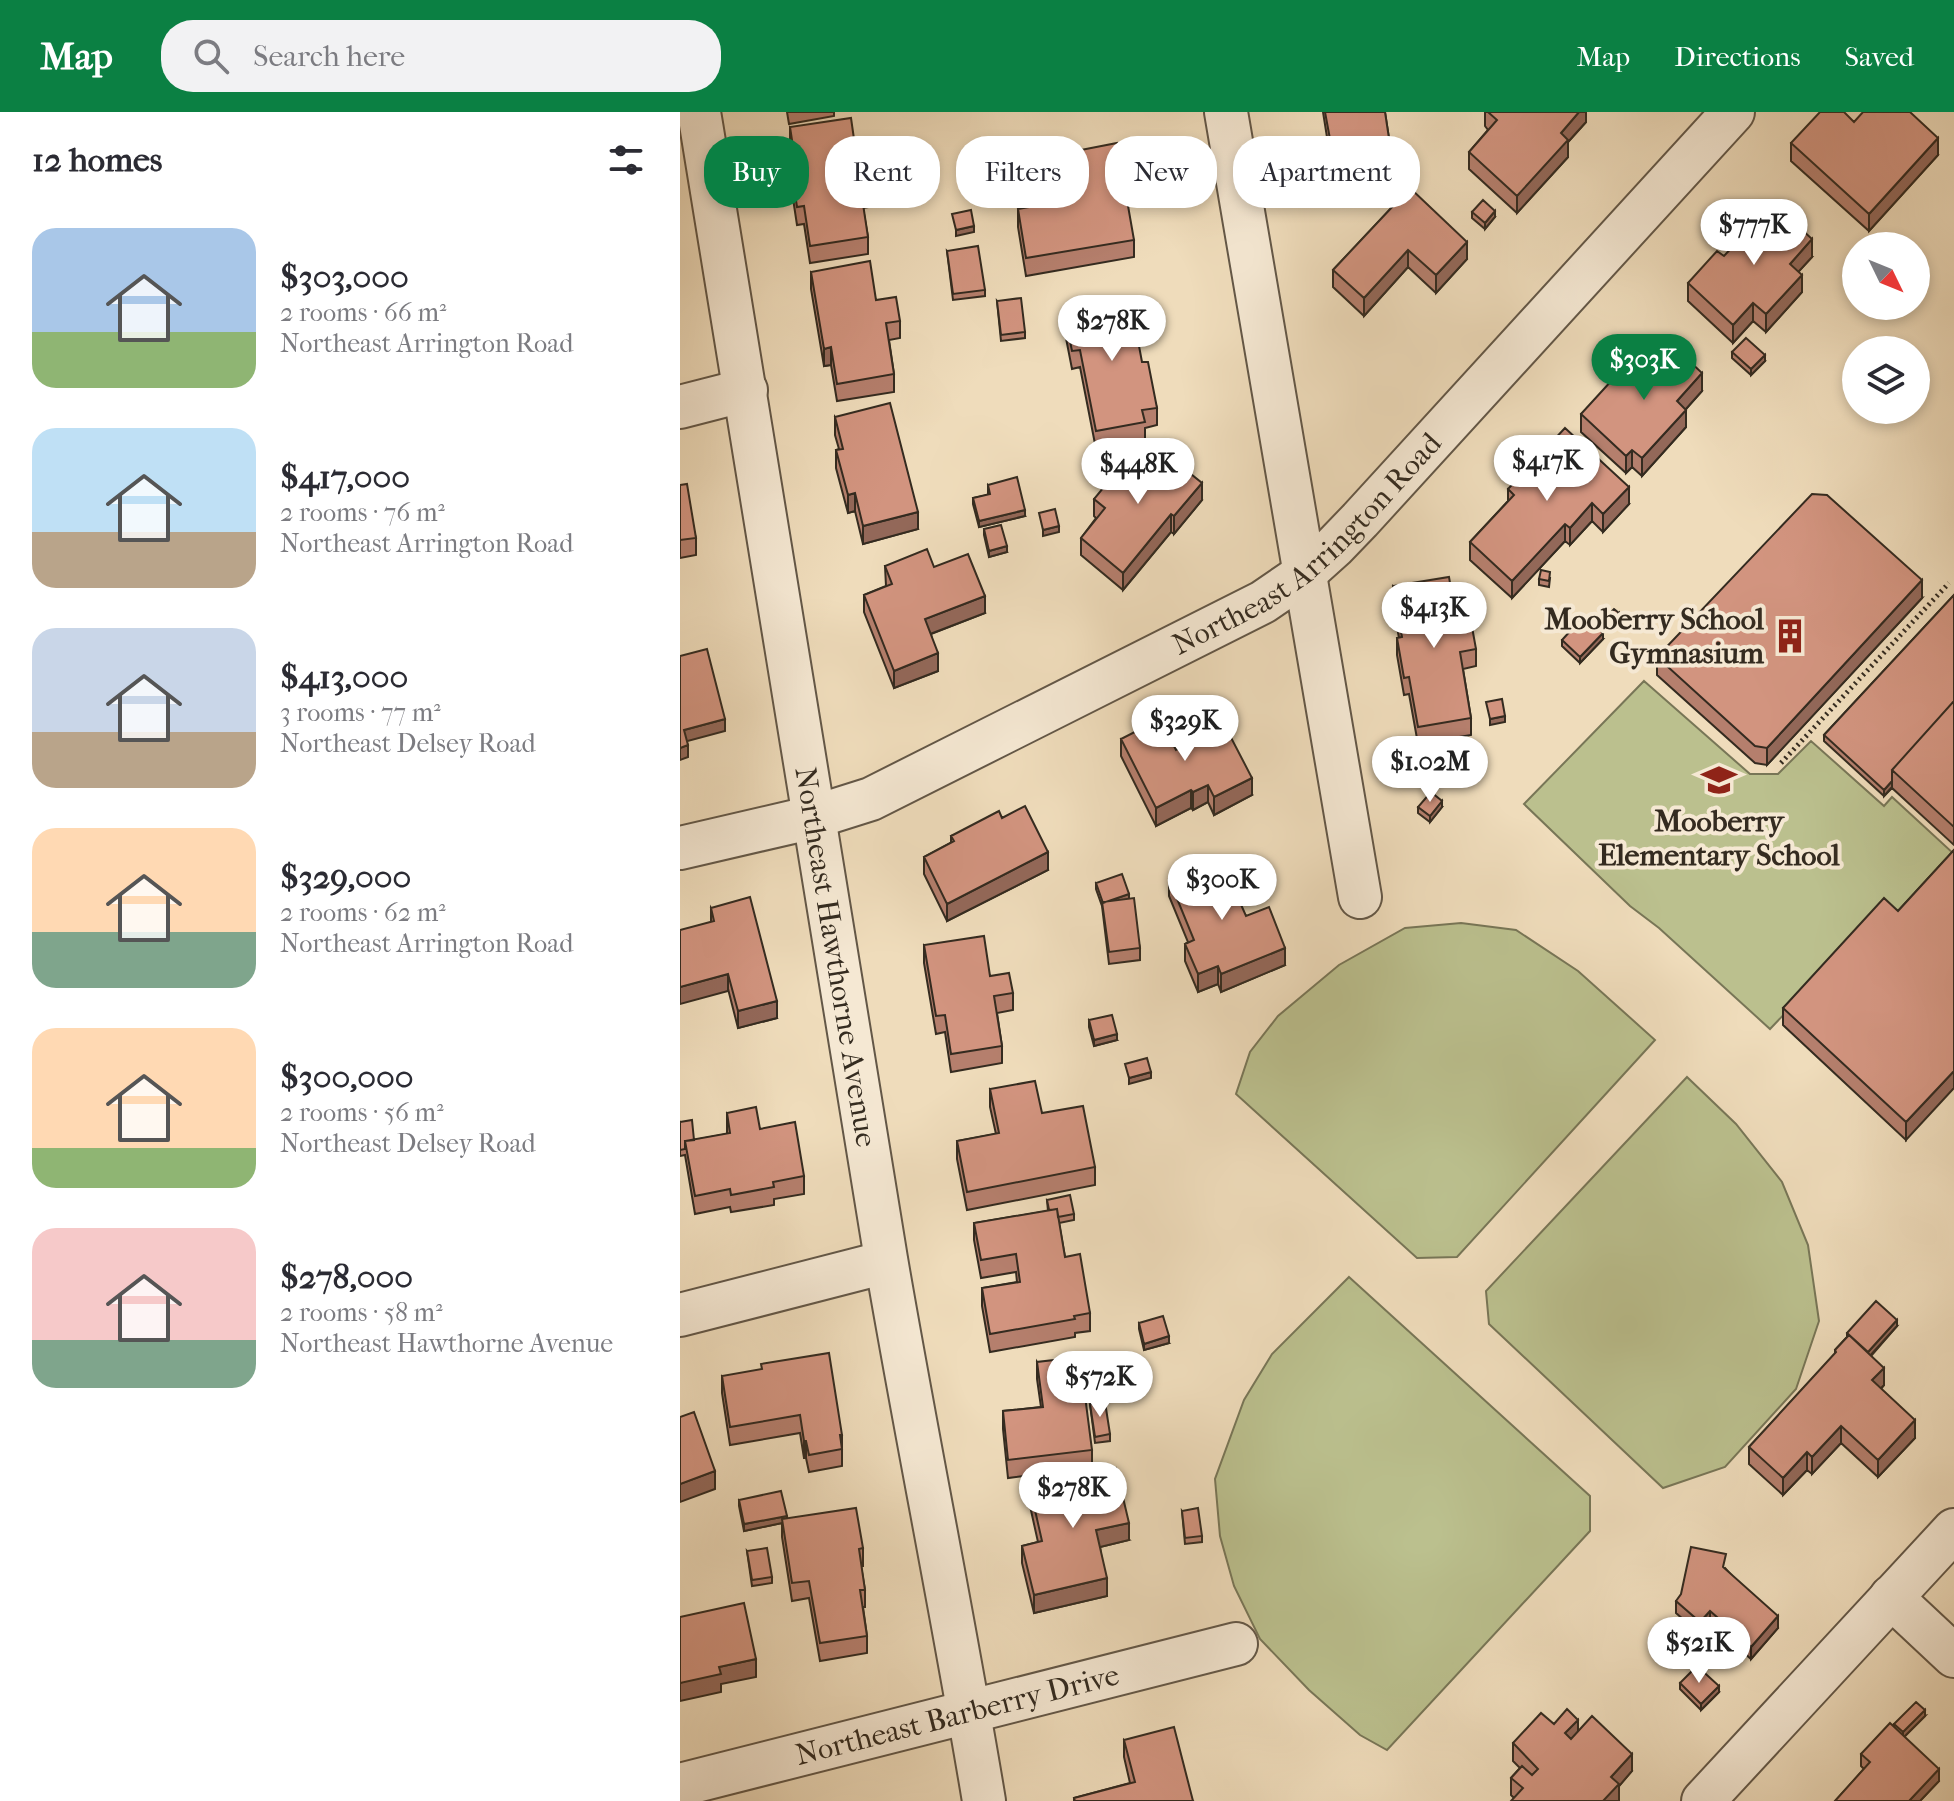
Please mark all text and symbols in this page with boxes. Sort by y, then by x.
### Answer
search box [161,20,721,92]
text: Map [40,34,113,79]
icon: search [189,34,233,78]
text: Search here [253,39,405,74]
text: Map [1577,40,1630,73]
text: Directions [1674,40,1801,73]
text: Saved [1845,40,1914,73]
chip: Buy [704,136,809,208]
chip: Rent [825,136,940,208]
chip: Filters [956,136,1089,208]
chip: New [1105,136,1217,208]
chip: Apartment [1233,136,1420,208]
icon: filters [604,138,648,182]
text: 12 homes [32,140,162,180]
pin: $777K [1698,199,1810,267]
text: $777K [1719,209,1789,240]
north arrow [1842,232,1930,320]
map controls [1842,232,1930,424]
text: $303,000 [280,257,409,297]
icon: home [96,260,192,356]
pin: $278K [1056,295,1168,363]
text: 2 rooms · 66 m² [280,297,446,328]
text: $278K [1076,305,1148,336]
text: Northeast Arrington Road [280,328,573,359]
pin: $303K [1588,334,1700,402]
button: layers [1842,336,1930,424]
text: $303K [1610,344,1678,375]
street label: Northeast Arrington Road [1166,425,1449,662]
pin: $417K [1491,435,1603,503]
pin: $448K [1082,438,1194,506]
text: $417K [1512,445,1582,476]
text: $448K [1099,448,1177,479]
text: $417,000 [280,457,410,497]
icon: home [96,460,192,556]
text: 2 rooms · 76 m² [280,497,445,528]
text: Northeast Arrington Road [280,528,573,559]
pin: $413K [1378,582,1490,650]
text: $413K [1400,592,1468,623]
place label: Mooberry School Gymnasium [1544,602,1765,671]
building icon: Mooberry School Gymnasium [1771,617,1809,655]
text: $413,000 [280,657,408,697]
icon: home [96,660,192,756]
pin: $329K [1129,695,1241,763]
text: 3 rooms · 77 m² [280,697,441,728]
text: $329K [1150,705,1220,736]
text: Northeast Delsey Road [280,728,536,759]
pin: $1.02M [1365,736,1495,804]
text: $1.02M [1390,746,1470,777]
school or university icon: Mooberry Elementary School [1700,761,1738,799]
street label: Northeast Hawthorne Avenue [788,764,884,1150]
place label: Mooberry Elementary School [1598,804,1840,873]
pin: $300K [1166,854,1278,922]
text: $329,000 [280,857,411,897]
icon: home [96,860,192,956]
text: $300K [1186,864,1258,895]
text: 2 rooms · 62 m² [280,897,446,928]
text: Northeast Arrington Road [280,928,573,959]
text: $300,000 [280,1057,414,1097]
icon: home [96,1060,192,1156]
text: 2 rooms · 56 m² [280,1097,444,1128]
text: Northeast Delsey Road [280,1128,536,1159]
text: $278,000 [280,1257,413,1297]
icon: home [96,1260,192,1356]
text: 2 rooms · 58 m² [280,1297,443,1328]
text: Northeast Hawthorne Avenue [280,1328,613,1359]
pin: $572K [1044,1351,1156,1419]
text: $572K [1065,1361,1135,1392]
pin: $278K [1017,1462,1129,1530]
text: $278K [1037,1472,1109,1503]
pin: $521K [1643,1617,1755,1685]
text: $521K [1665,1627,1733,1658]
street label: Northeast Barberry Drive [792,1657,1123,1773]

